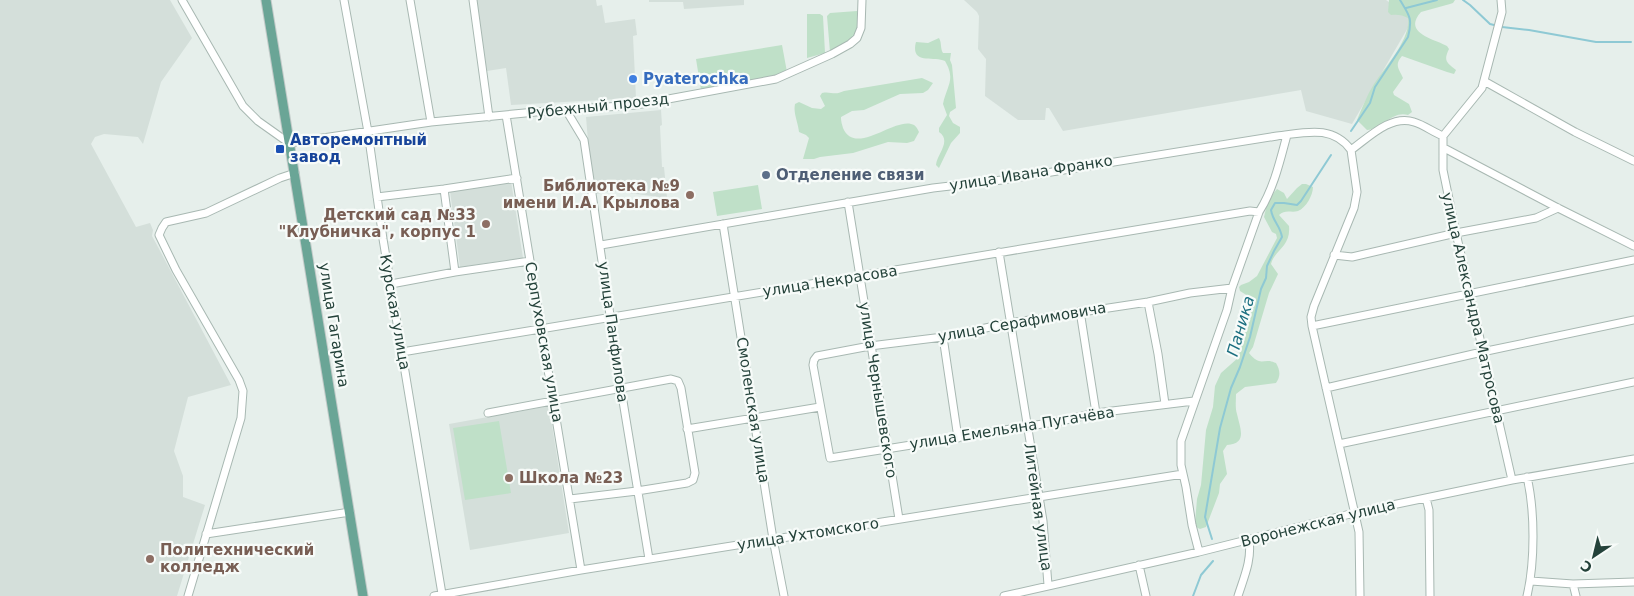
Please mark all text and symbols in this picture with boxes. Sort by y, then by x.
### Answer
place label: Pyaterochka [643,70,749,88]
marker: Pyaterochka [627,73,639,85]
street label: Рубежный проезд [526,90,670,122]
place label: Авторемонтный завод [290,131,427,166]
marker: Авторемонтный завод [274,143,286,155]
street label: улица Ивана Франко [948,151,1114,195]
place label: Отделение связи [776,166,924,184]
marker: Отделение связи [760,169,772,181]
place label: Библиотека №9 имени И.А. Крылова [503,177,680,212]
marker: Библиотека №9 имени И.А. Крылова [684,189,696,201]
street label: улица Александра Матросова [1438,191,1508,425]
place label: Детский сад №33 "Клубничка", корпус 1 [279,206,476,241]
marker: Детский сад №33 "Клубничка", корпус 1 [480,218,492,230]
street label: Курская улица [376,253,414,371]
street label: Серпуховская улица [521,260,567,424]
street label: улица Панфилова [594,260,632,404]
street label: улица Гагарина [315,261,353,389]
street label: улица Некрасова [761,261,899,301]
water label: Паника [1223,294,1258,359]
street label: улица Серафимовича [936,298,1108,346]
street label: улица Чернышевского [855,300,901,480]
street label: Смоленская улица [733,336,773,484]
street label: улица Емельяна Пугачёва [908,403,1116,453]
street label: Литейная улица [1020,442,1056,572]
place label: Школа №23 [519,469,623,487]
marker: Школа №23 [503,472,515,484]
street label: Воронежская улица [1239,495,1397,551]
street label: улица Ухтомского [736,514,880,554]
north arrow [1569,531,1619,581]
place label: Политехнический колледж [160,541,314,576]
marker: Политехнический колледж [144,553,156,565]
text: С [1578,557,1595,576]

